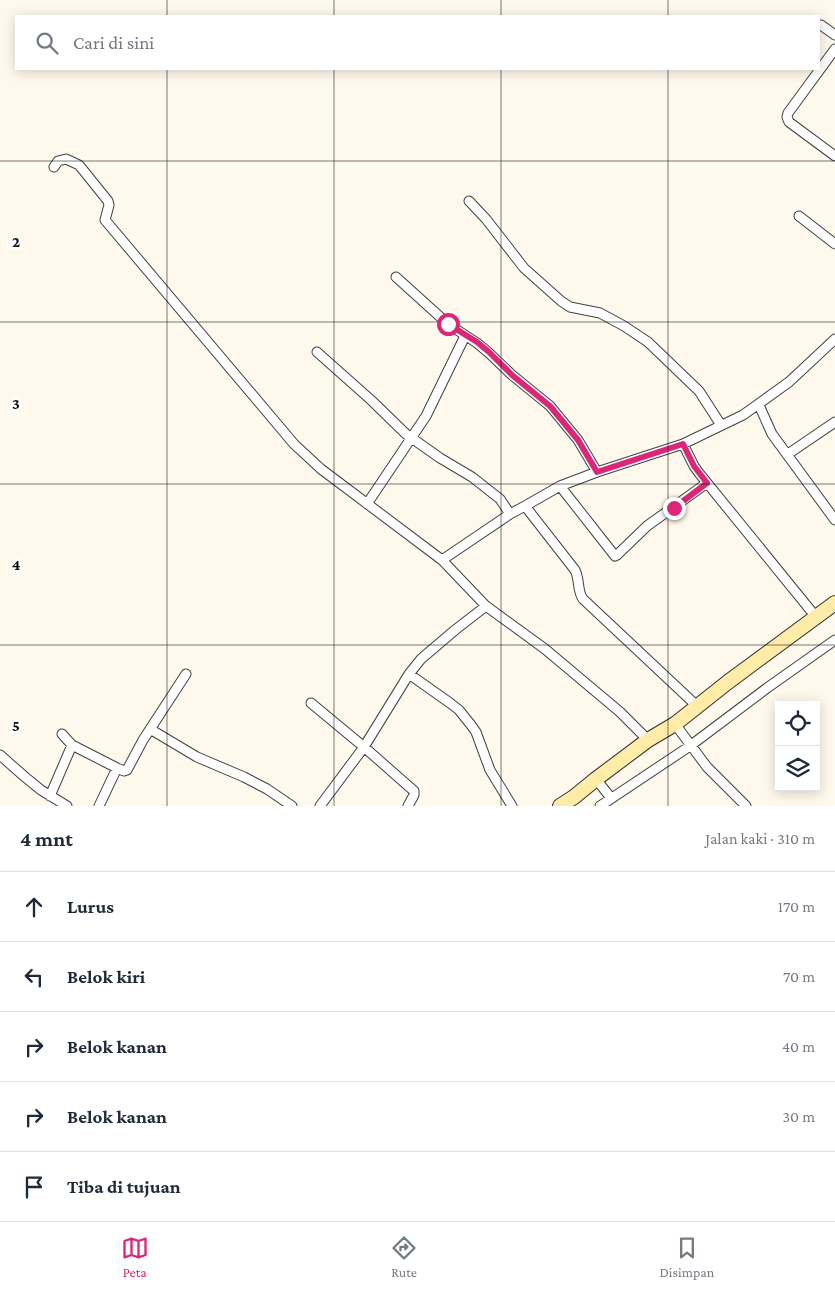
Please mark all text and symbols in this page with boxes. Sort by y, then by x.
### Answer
search box [15,15,820,70]
icon: search [33,29,61,57]
text: Cari di sini [73,32,154,53]
text: 2 [12,233,20,250]
route start [437,313,460,336]
text: 3 [12,395,20,412]
route end [663,497,686,520]
text: 4 [12,556,21,573]
map controls [775,701,820,791]
button: locate [775,701,820,746]
text: 5 [12,717,20,734]
button: layers [775,746,820,791]
text: 4 mnt [20,827,73,851]
text: Jalan kaki · 310 m [705,830,815,847]
icon: ahead [20,893,48,921]
text: Lurus [67,896,114,917]
text: 170 m [778,898,815,915]
icon: left [20,963,48,991]
text: Belok kiri [67,966,145,987]
text: 70 m [783,968,815,985]
icon: right [20,1033,48,1061]
text: Belok kanan [67,1036,167,1057]
text: 40 m [782,1038,815,1055]
icon: right [20,1103,48,1131]
text: Belok kanan [67,1106,167,1127]
text: 30 m [783,1108,815,1125]
icon: arrive [20,1173,48,1201]
text: Tiba di tujuan [67,1176,181,1197]
tab: Peta [121,1234,149,1280]
tab: Rute [390,1234,418,1280]
tab: Disimpan [660,1234,714,1280]

